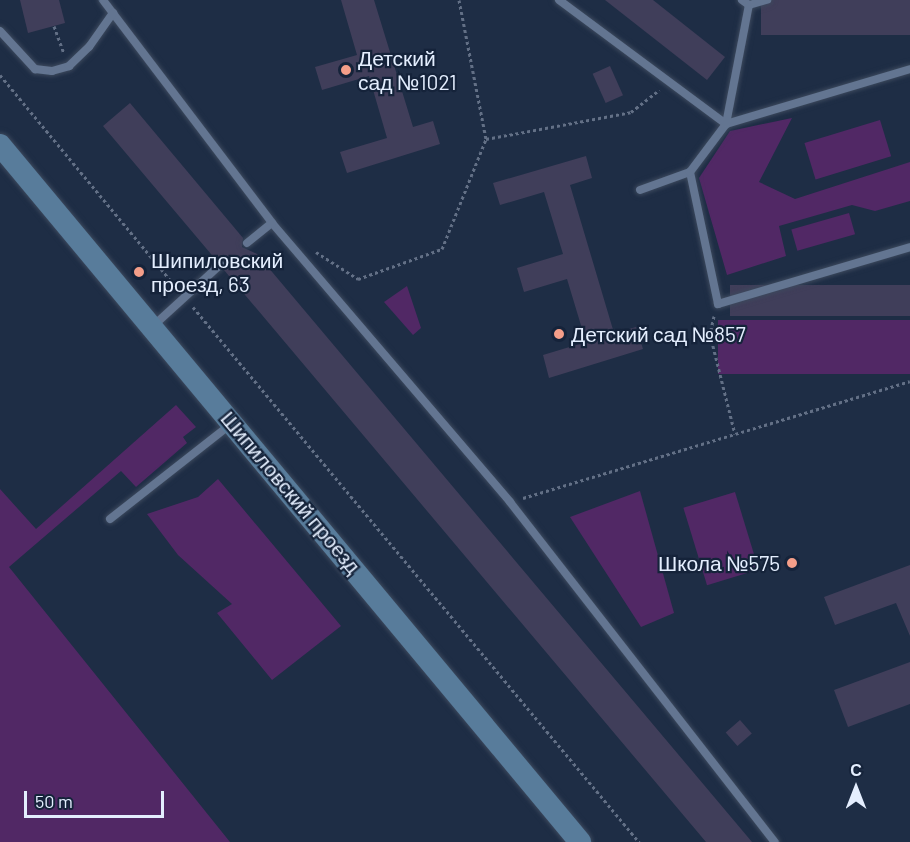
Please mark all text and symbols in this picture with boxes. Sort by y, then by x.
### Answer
place label: Детский сад №1021 [358,45,457,95]
marker: Детский сад №1021 [339,63,353,77]
place label: Шипиловский проезд, 63 [151,247,283,297]
marker: Шипиловский проезд, 63 [132,265,146,279]
place label: Детский сад №857 [571,321,746,347]
marker: Детский сад №857 [552,327,566,341]
street label: Шипиловский проезд [216,406,366,578]
place label: Школа №575 [658,550,780,576]
marker: Школа №575 [785,556,799,570]
north arrow [826,758,886,818]
text: С [850,760,862,779]
scale bar [27,779,166,817]
text: 50 m [35,790,73,812]

